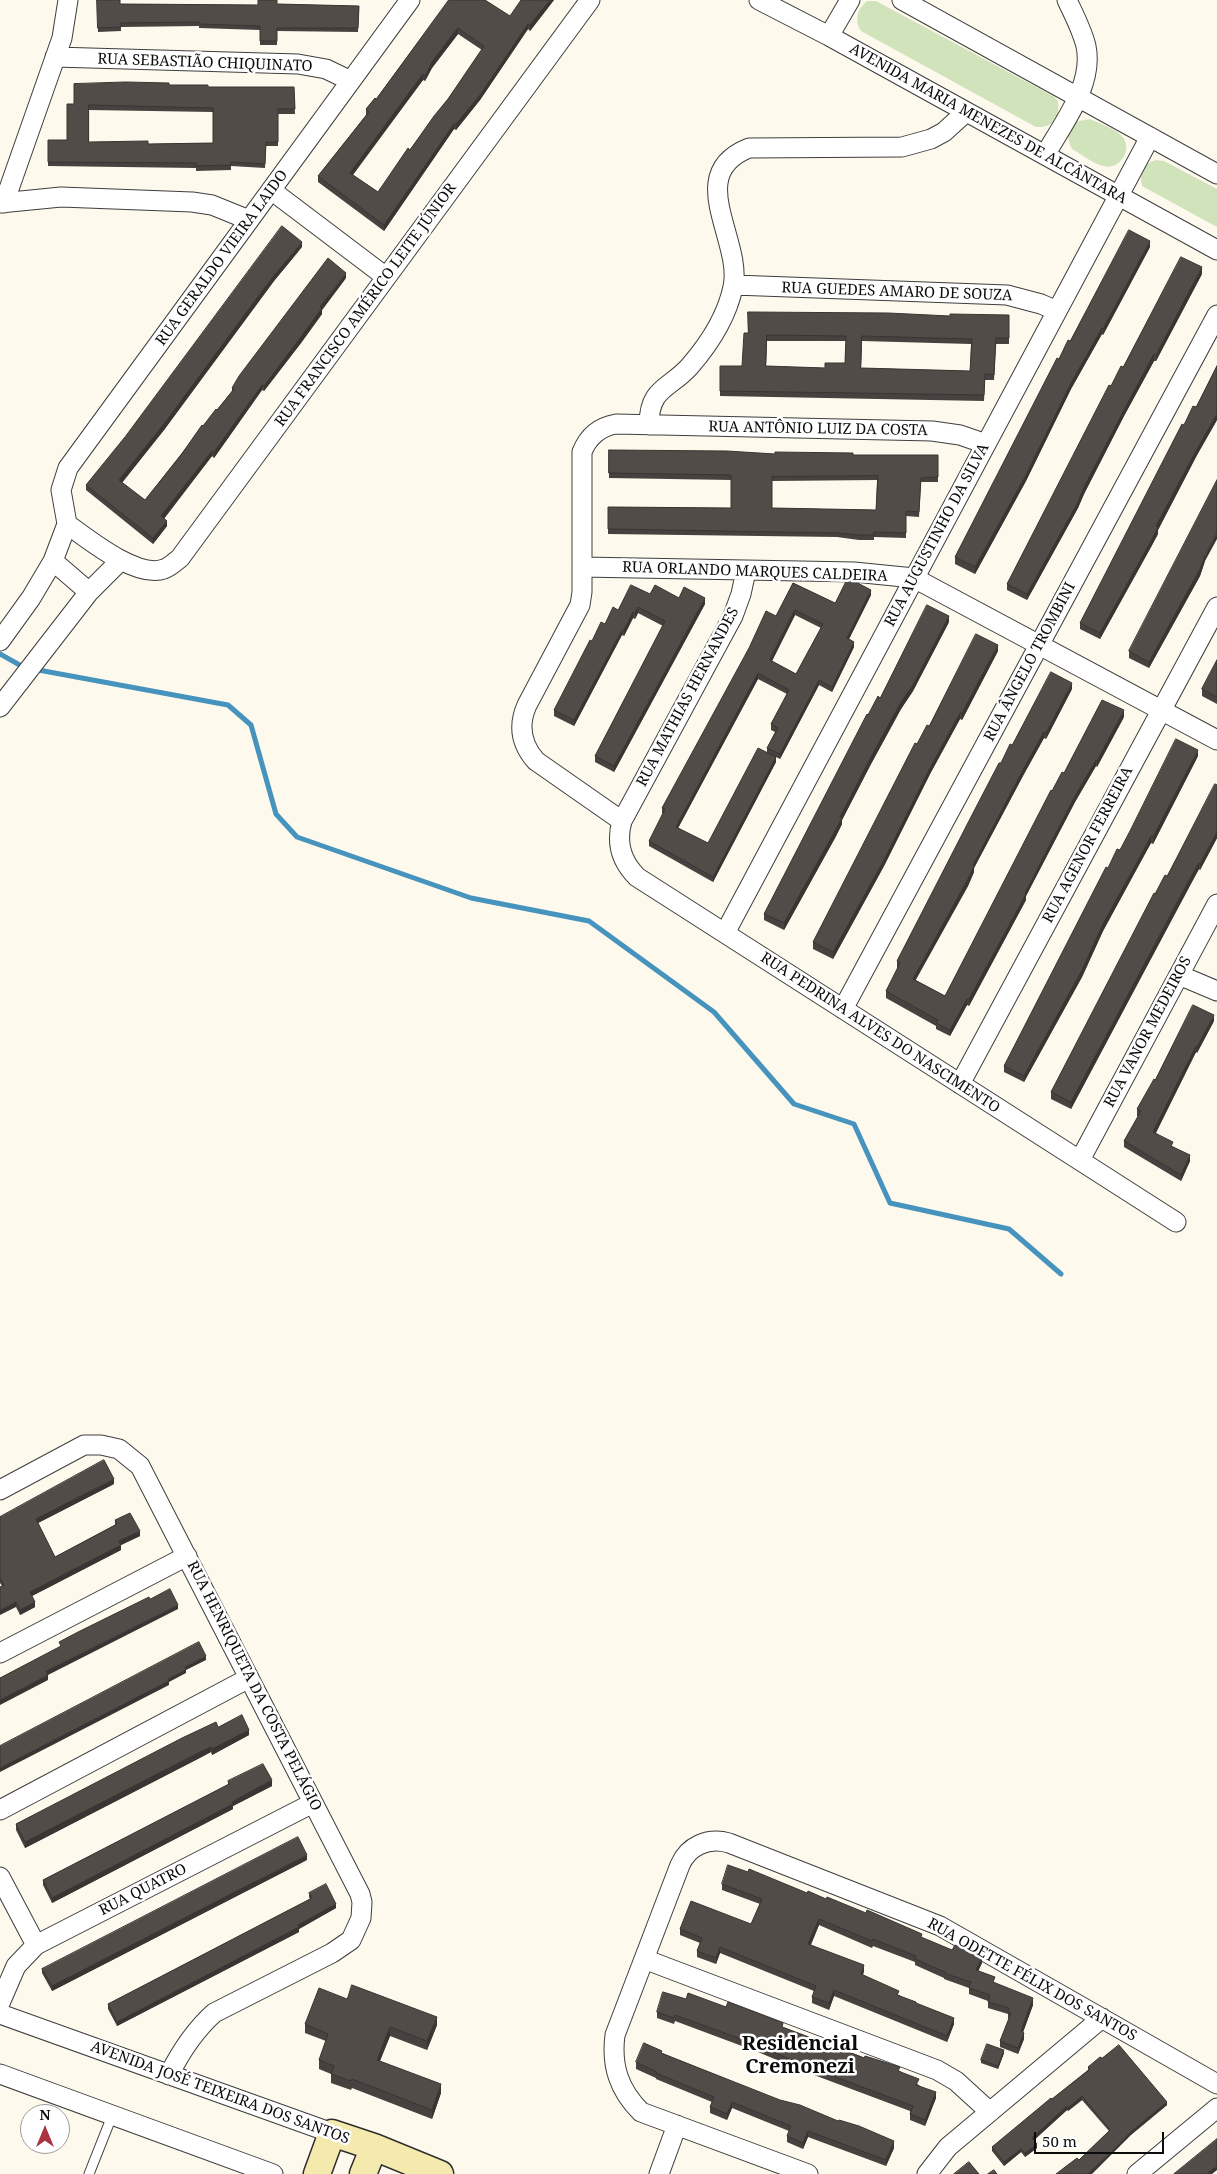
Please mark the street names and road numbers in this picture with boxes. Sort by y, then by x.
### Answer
street label: AVENIDA MARIA MENEZES DE ALCÂNTARA [846,40,1130,208]
street label: RUA SEBASTIÃO CHIQUINATO [97,50,313,76]
street label: RUA GERALDO VIEIRA LAIDO [152,167,292,349]
street label: RUA FRANCISCO AMÉRICO LEITE JÚNIOR [272,180,460,430]
street label: RUA GUEDES AMARO DE SOUZA [781,279,1013,305]
street label: RUA ANTÔNIO LUIZ DA COSTA [708,418,928,440]
street label: RUA AUGUSTINHO DA SILVA [881,440,993,630]
street label: RUA ORLANDO MARQUES CALDEIRA [622,558,888,586]
street label: RUA ÂNGELO TROMBINI [980,580,1080,744]
street label: RUA MATHIAS HERNANDES [633,604,743,790]
street label: RUA AGENOR FERREIRA [1039,764,1137,926]
street label: RUA PEDRINA ALVES DO NASCIMENTO [757,949,1003,1117]
street label: RUA VANOR MEDEIROS [1101,953,1195,1111]
street label: RUA HENRIQUETA DA COSTA PELÁGIO [183,1558,325,1814]
street label: RUA QUATRO [96,1860,190,1920]
street label: RUA ODETTE FÉLIX DOS SANTOS [924,1915,1140,2045]
street label: AVENIDA JOSÉ TEIXEIRA DOS SANTOS [88,2038,352,2148]

